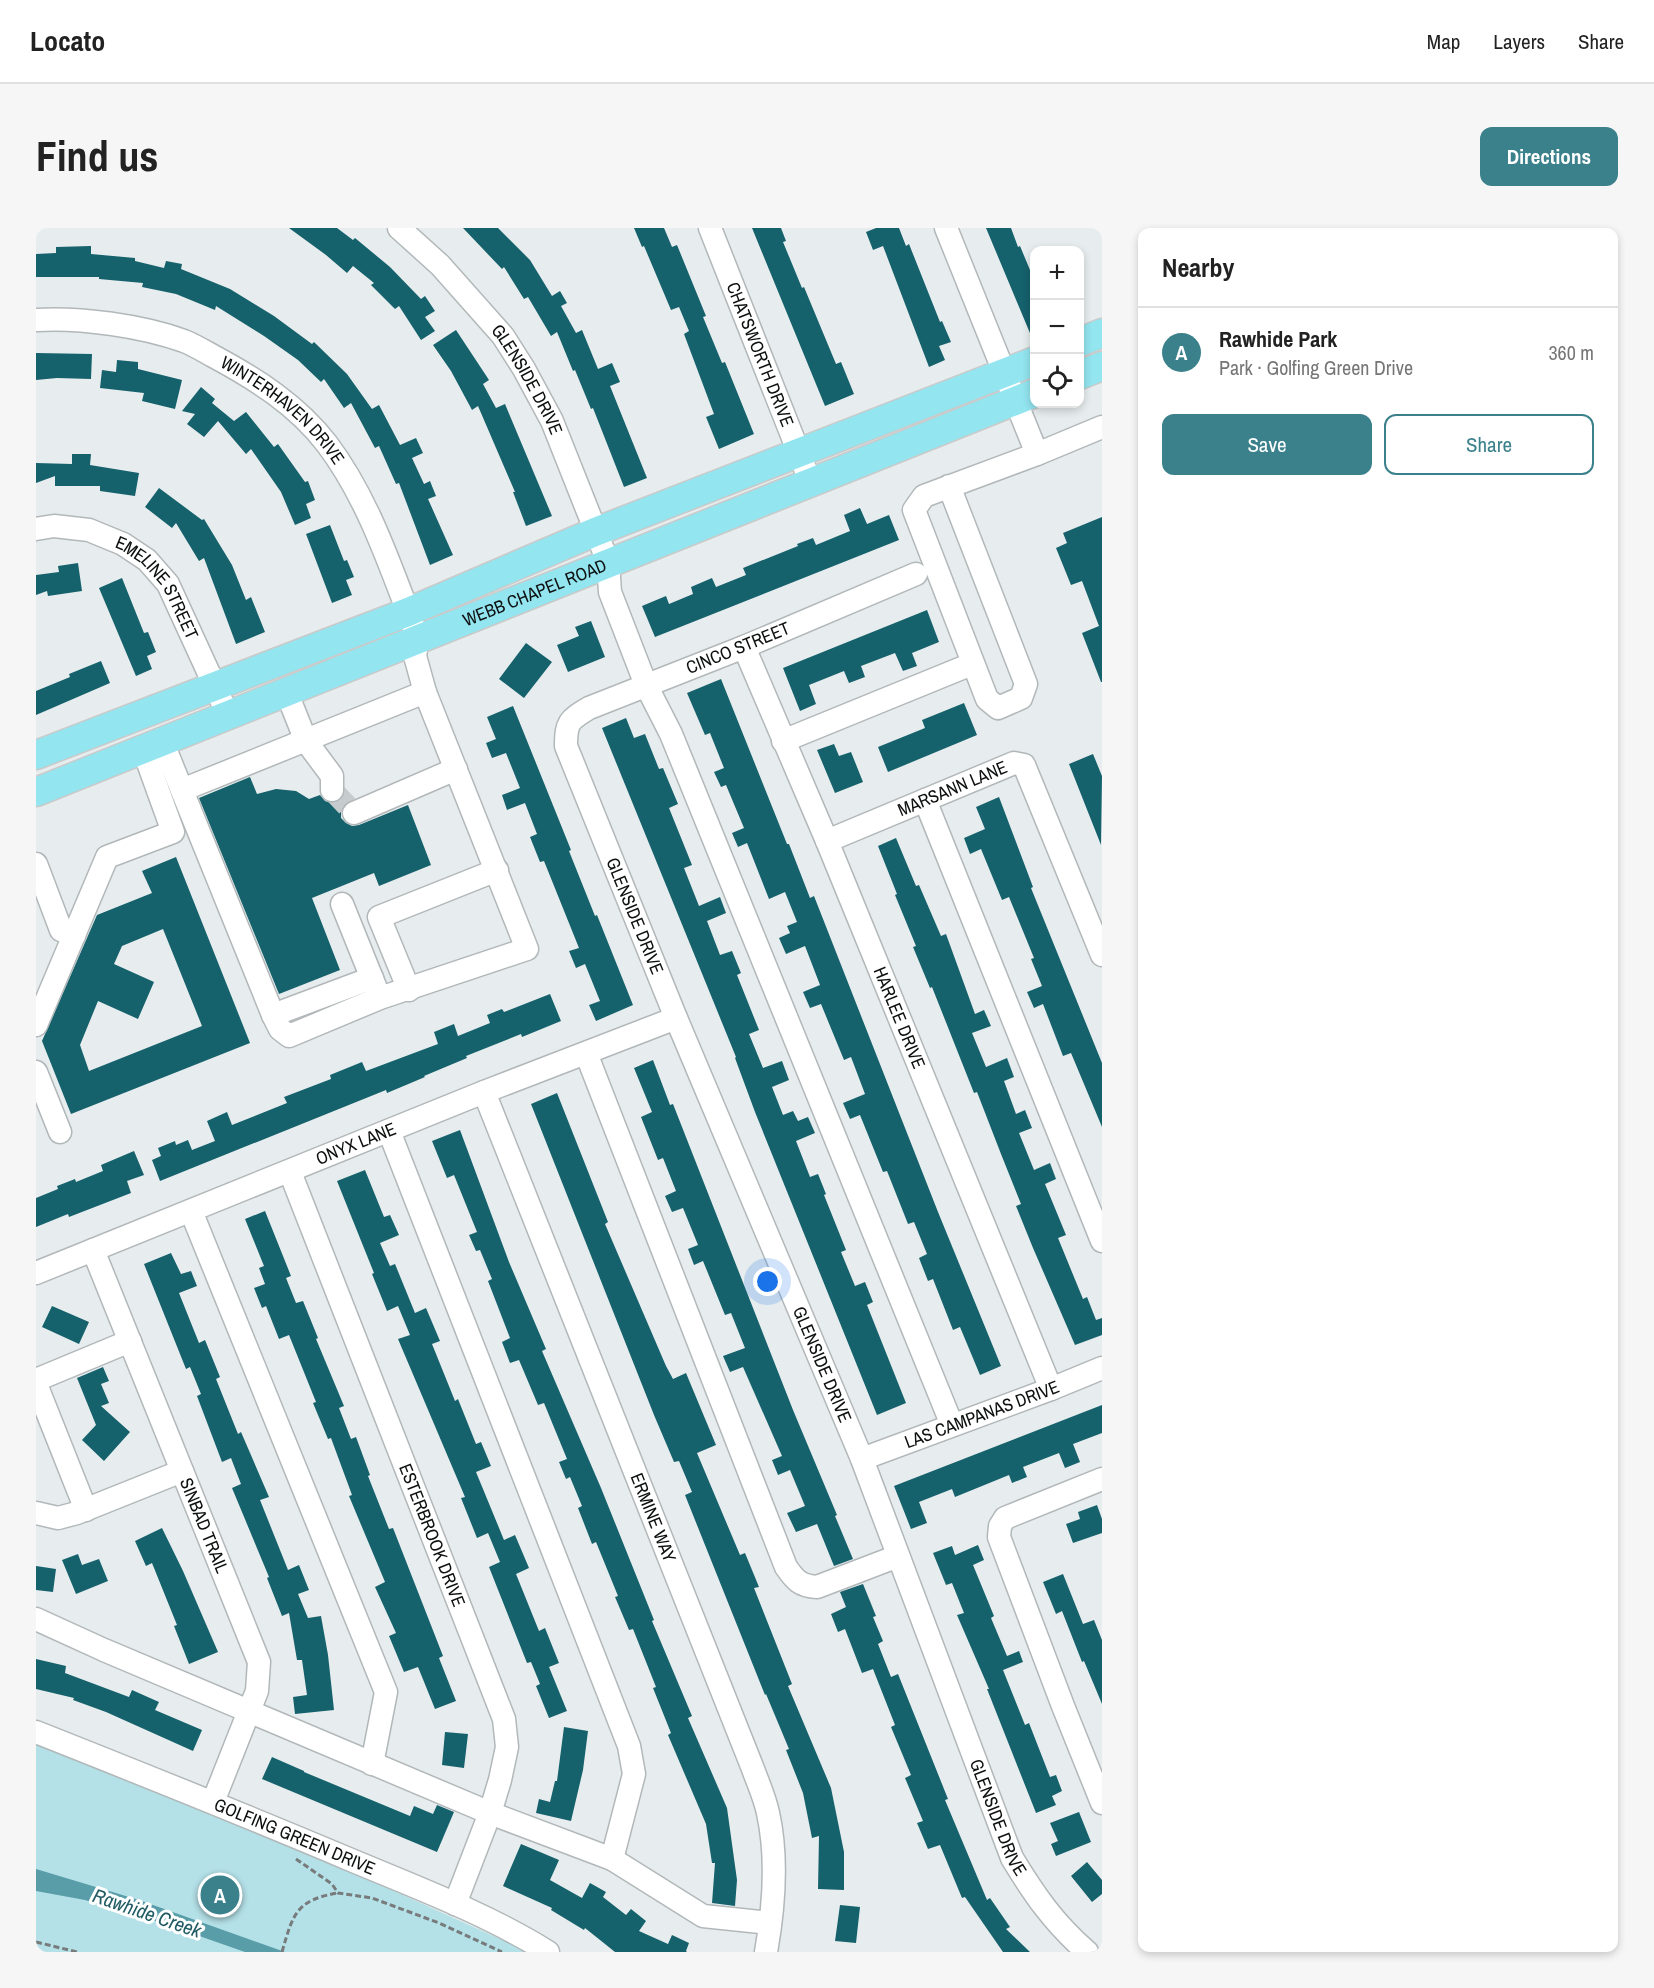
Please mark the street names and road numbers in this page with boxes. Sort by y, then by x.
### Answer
street label: CHATSWORTH DRIVE [721,278,800,430]
street label: GLENSIDE DRIVE [486,318,569,438]
street label: WINTERHAVEN DRIVE [216,350,351,469]
street label: EMELINE STREET [112,529,205,643]
street label: WEBB CHAPEL ROAD [459,552,610,632]
street label: CINCO STREET [682,615,793,680]
street label: MARSANN LANE [894,754,1011,822]
street label: GLENSIDE DRIVE [600,854,670,978]
street label: HARLEE DRIVE [868,963,932,1072]
street label: ONYX LANE [312,1116,400,1171]
street label: GLENSIDE DRIVE [787,1302,858,1426]
street label: LAS CAMPANAS DRIVE [901,1374,1063,1454]
street label: ESTERBROOK DRIVE [393,1460,472,1610]
street label: ERMINE WAY [625,1469,683,1566]
street label: SINBAD TRAIL [174,1474,235,1577]
street label: GLENSIDE DRIVE [964,1755,1033,1881]
street label: GOLFING GREEN DRIVE [211,1792,379,1881]

